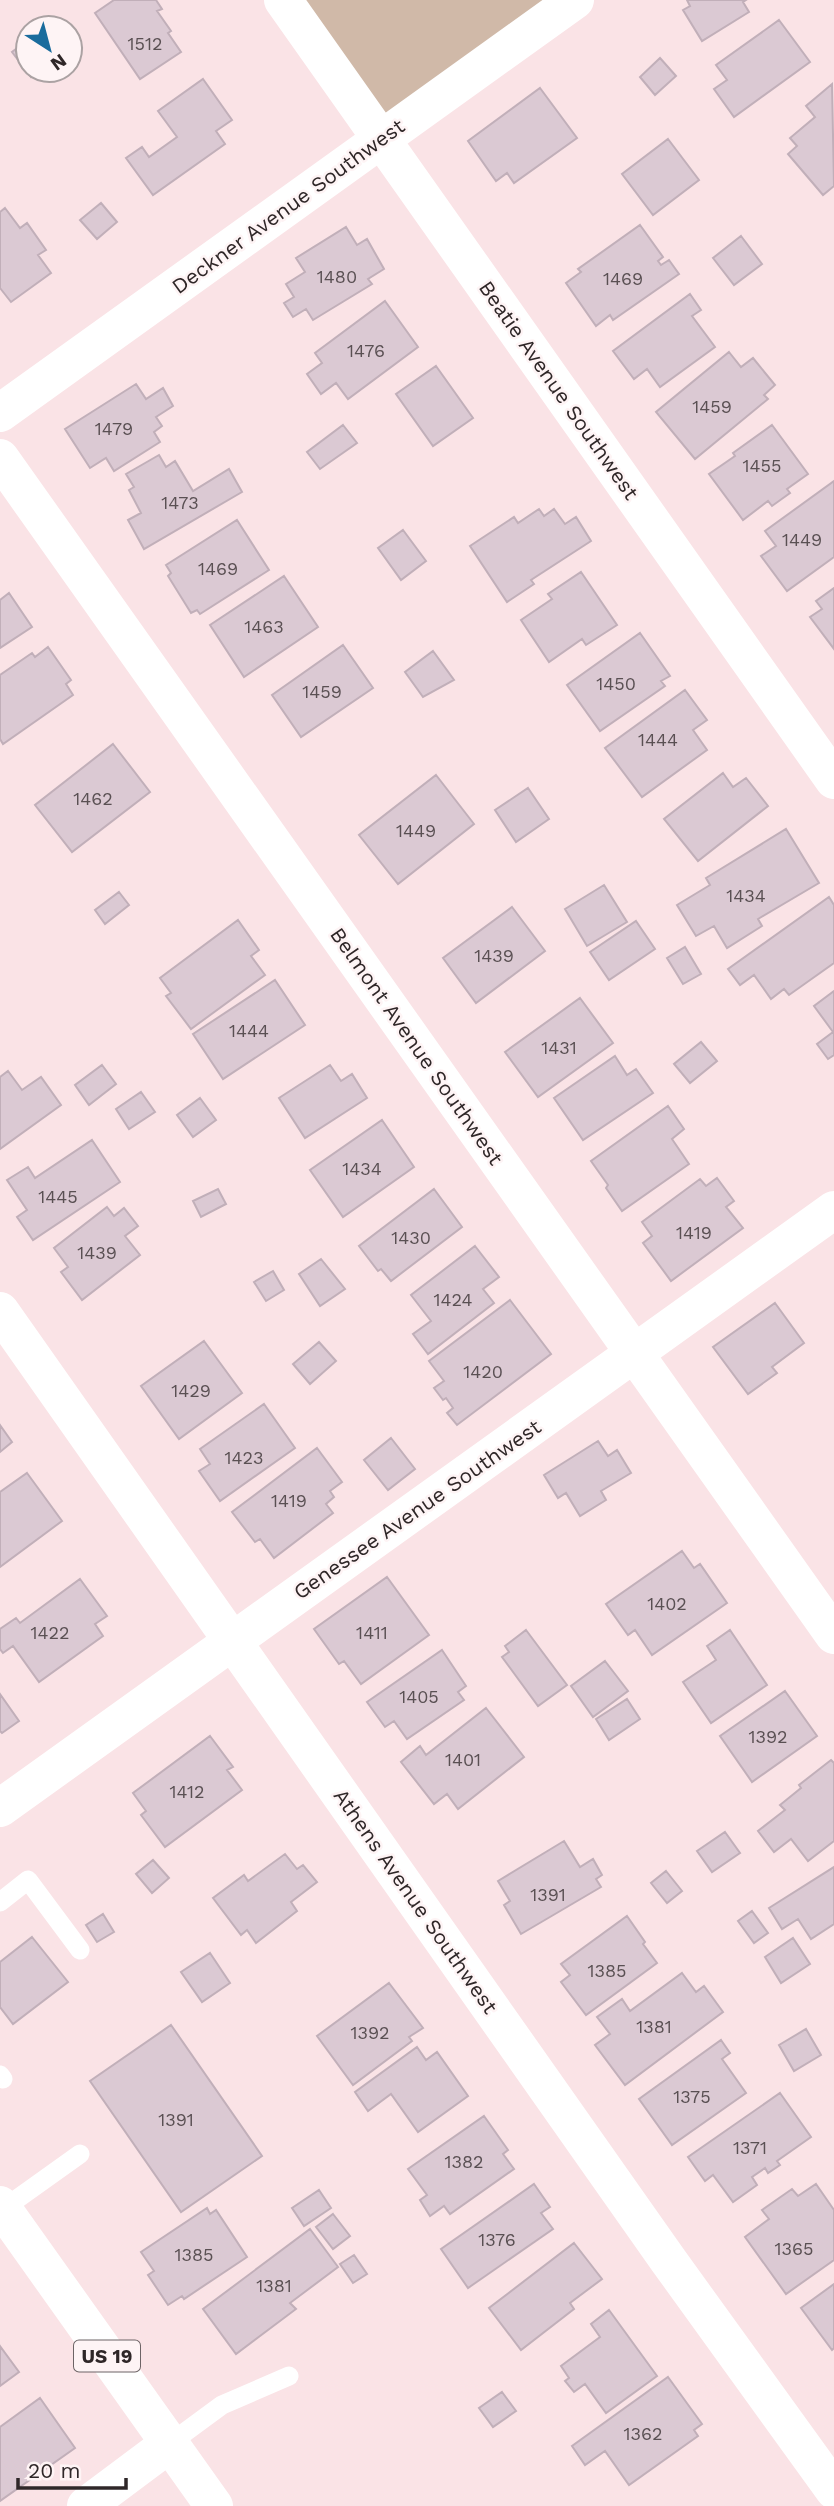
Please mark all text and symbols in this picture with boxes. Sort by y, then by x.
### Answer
north arrow [14,14,84,84]
house number: 1512 [127,33,163,54]
text: N [46,49,71,76]
street label: Deckner Avenue Southwest [167,113,409,299]
house number: 1480 [317,266,357,287]
house number: 1469 [603,268,643,289]
street label: Beatie Avenue Southwest [474,276,644,504]
house number: 1476 [347,340,385,361]
house number: 1459 [692,396,732,417]
house number: 1479 [95,418,133,439]
house number: 1455 [743,455,781,476]
house number: 1473 [161,492,199,513]
house number: 1449 [782,529,822,550]
house number: 1469 [198,558,238,579]
house number: 1463 [244,616,284,637]
house number: 1450 [596,673,636,694]
house number: 1459 [302,681,342,702]
house number: 1444 [638,729,678,750]
house number: 1462 [73,788,113,809]
house number: 1449 [396,820,436,841]
house number: 1434 [726,885,766,906]
street label: Belmont Avenue Southwest [325,922,509,1170]
house number: 1439 [474,945,514,966]
house number: 1444 [229,1020,269,1041]
house number: 1431 [541,1037,577,1058]
house number: 1434 [342,1158,382,1179]
house number: 1445 [38,1186,78,1207]
house number: 1419 [676,1222,712,1243]
house number: 1430 [391,1227,431,1248]
house number: 1439 [77,1242,117,1263]
house number: 1424 [434,1289,472,1310]
house number: 1420 [463,1361,503,1382]
house number: 1429 [171,1380,211,1401]
street label: Genessee Avenue Southwest [288,1414,546,1604]
house number: 1423 [224,1447,264,1468]
house number: 1419 [271,1490,307,1511]
house number: 1402 [647,1593,687,1614]
house number: 1422 [30,1622,70,1643]
house number: 1411 [356,1622,388,1643]
house number: 1405 [399,1686,439,1707]
house number: 1392 [748,1726,788,1747]
house number: 1401 [445,1749,481,1770]
house number: 1412 [169,1781,205,1802]
street label: Athens Avenue Southwest [329,1784,503,2018]
house number: 1391 [530,1884,566,1905]
house number: 1385 [587,1960,627,1981]
house number: 1381 [636,2016,672,2037]
house number: 1392 [350,2022,390,2043]
house number: 1375 [673,2086,711,2107]
house number: 1391 [158,2109,194,2130]
house number: 1371 [733,2137,767,2158]
house number: 1382 [444,2151,484,2172]
house number: 1376 [478,2229,516,2250]
house number: 1365 [775,2238,813,2259]
house number: 1385 [174,2244,214,2265]
house number: 1381 [256,2275,292,2296]
road number: US 19 [74,2340,140,2372]
house number: 1362 [624,2423,662,2444]
scale bar [18,2446,126,2490]
text: 20 m [28,2458,80,2483]

